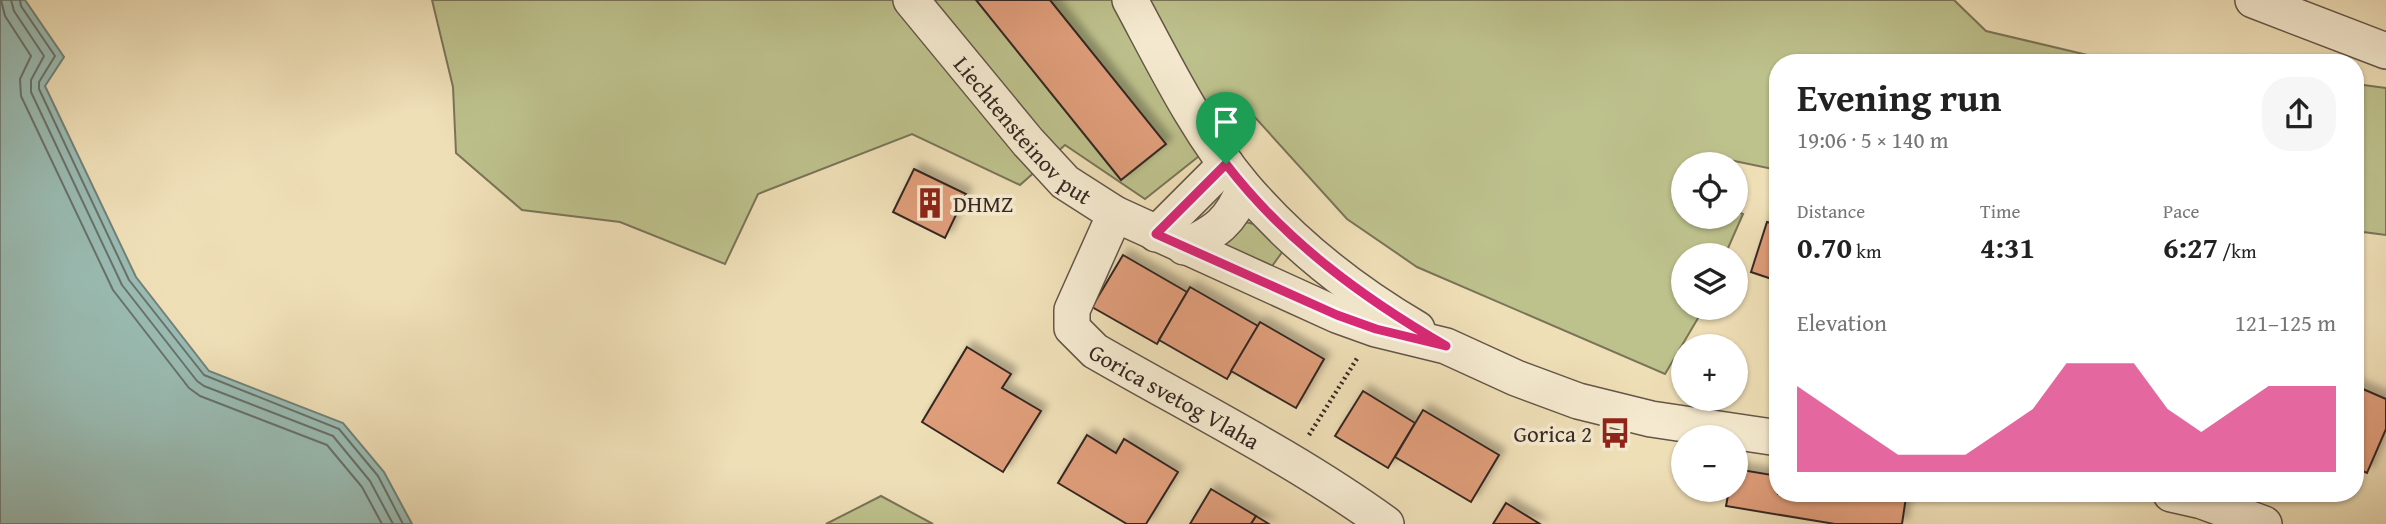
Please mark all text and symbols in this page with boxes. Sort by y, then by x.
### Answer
street label: Liechtensteinov put [947,48,1099,212]
text: Evening run [1797,69,2001,125]
button: share [2262,77,2336,151]
pin [1196,92,1256,164]
icon: arrive [1207,103,1245,141]
text: 19:06 · 5 × 140 m [1797,123,1949,156]
map controls [1671,152,1748,502]
button: locate [1671,152,1748,229]
building icon: DHMZ [913,186,947,220]
place label: DHMZ [953,187,1013,220]
text: Distance [1797,197,1865,225]
text: Time [1980,197,2020,225]
text: Pace [2163,197,2200,225]
text: 0.70 [1797,225,1852,269]
text: 4:31 [1980,225,2035,269]
text: 6:27 [2163,225,2218,269]
text: km [1852,237,1881,265]
text: /km [2218,237,2256,265]
button: layers [1671,243,1748,320]
text: Elevation [1797,306,1887,339]
text: 121–125 m [2235,306,2336,339]
button: + [1671,334,1748,411]
street label: Gorica svetog Vlaha [1083,335,1266,457]
bus stop icon: Gorica 2 [1598,416,1632,450]
place label: Gorica 2 [1514,417,1592,450]
button: − [1671,425,1748,502]

